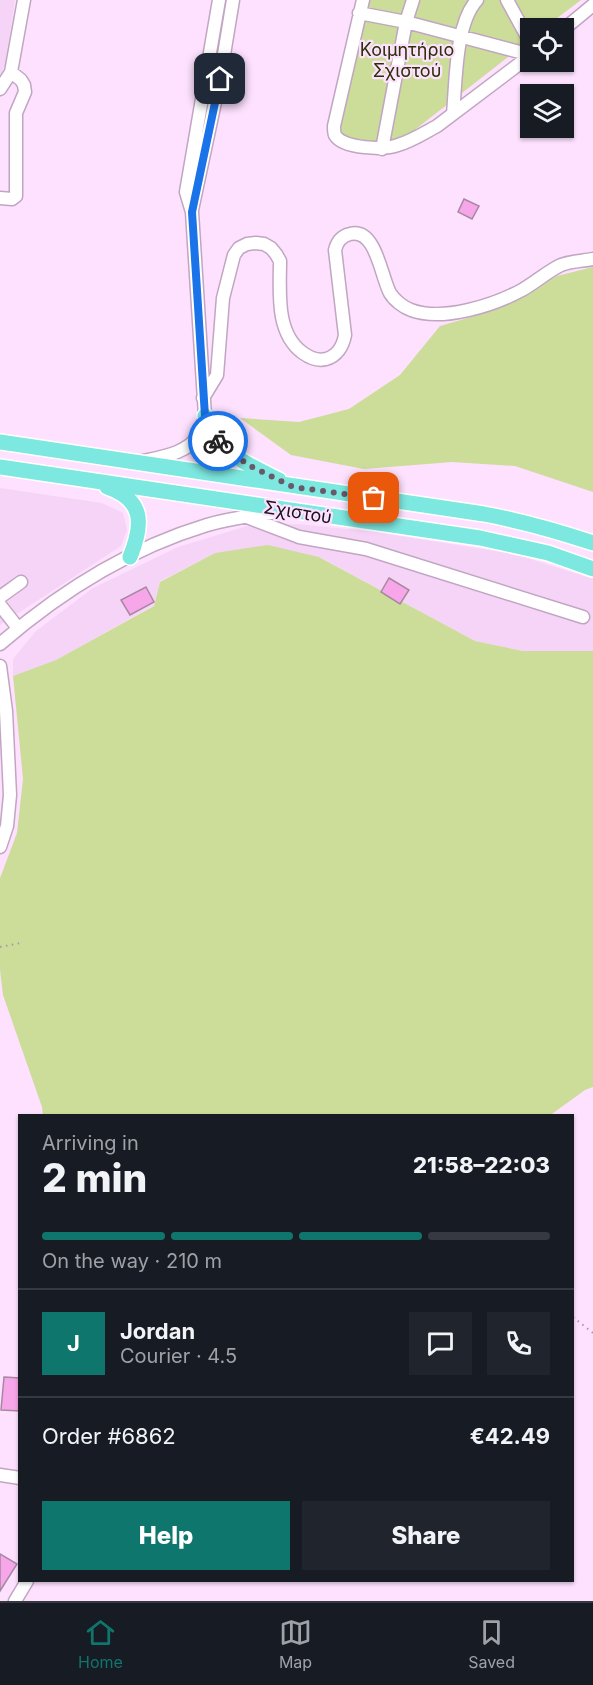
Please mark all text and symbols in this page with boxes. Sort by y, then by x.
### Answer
map controls [520,18,574,138]
button: locate [520,18,574,72]
park label: Κοιμητήριο Σχιστού [360,39,454,81]
pin [194,53,245,104]
icon: home [203,62,236,95]
button: layers [520,84,574,138]
courier [188,411,248,471]
icon: bike [202,425,235,458]
pin [348,472,399,523]
icon: bag [357,481,390,514]
street label: Σχιστού [262,496,334,528]
text: Arriving in [42,1131,139,1155]
text: 21:58–22:03 [413,1152,550,1178]
text: 2 min [42,1154,147,1201]
text: On the way · 210 m [42,1249,222,1273]
button: chat [409,1312,472,1375]
button: phone [487,1312,550,1375]
text: Jordan [120,1318,195,1344]
text: J [67,1330,80,1356]
text: Courier · 4.5 [120,1344,237,1368]
text: Order #6862 [42,1423,176,1449]
text: €42.49 [470,1423,550,1449]
button: Help [42,1501,290,1570]
button: Share [302,1501,550,1570]
tab: Home [78,1616,123,1672]
tab: Map [279,1616,312,1672]
tab: Saved [468,1616,515,1672]

